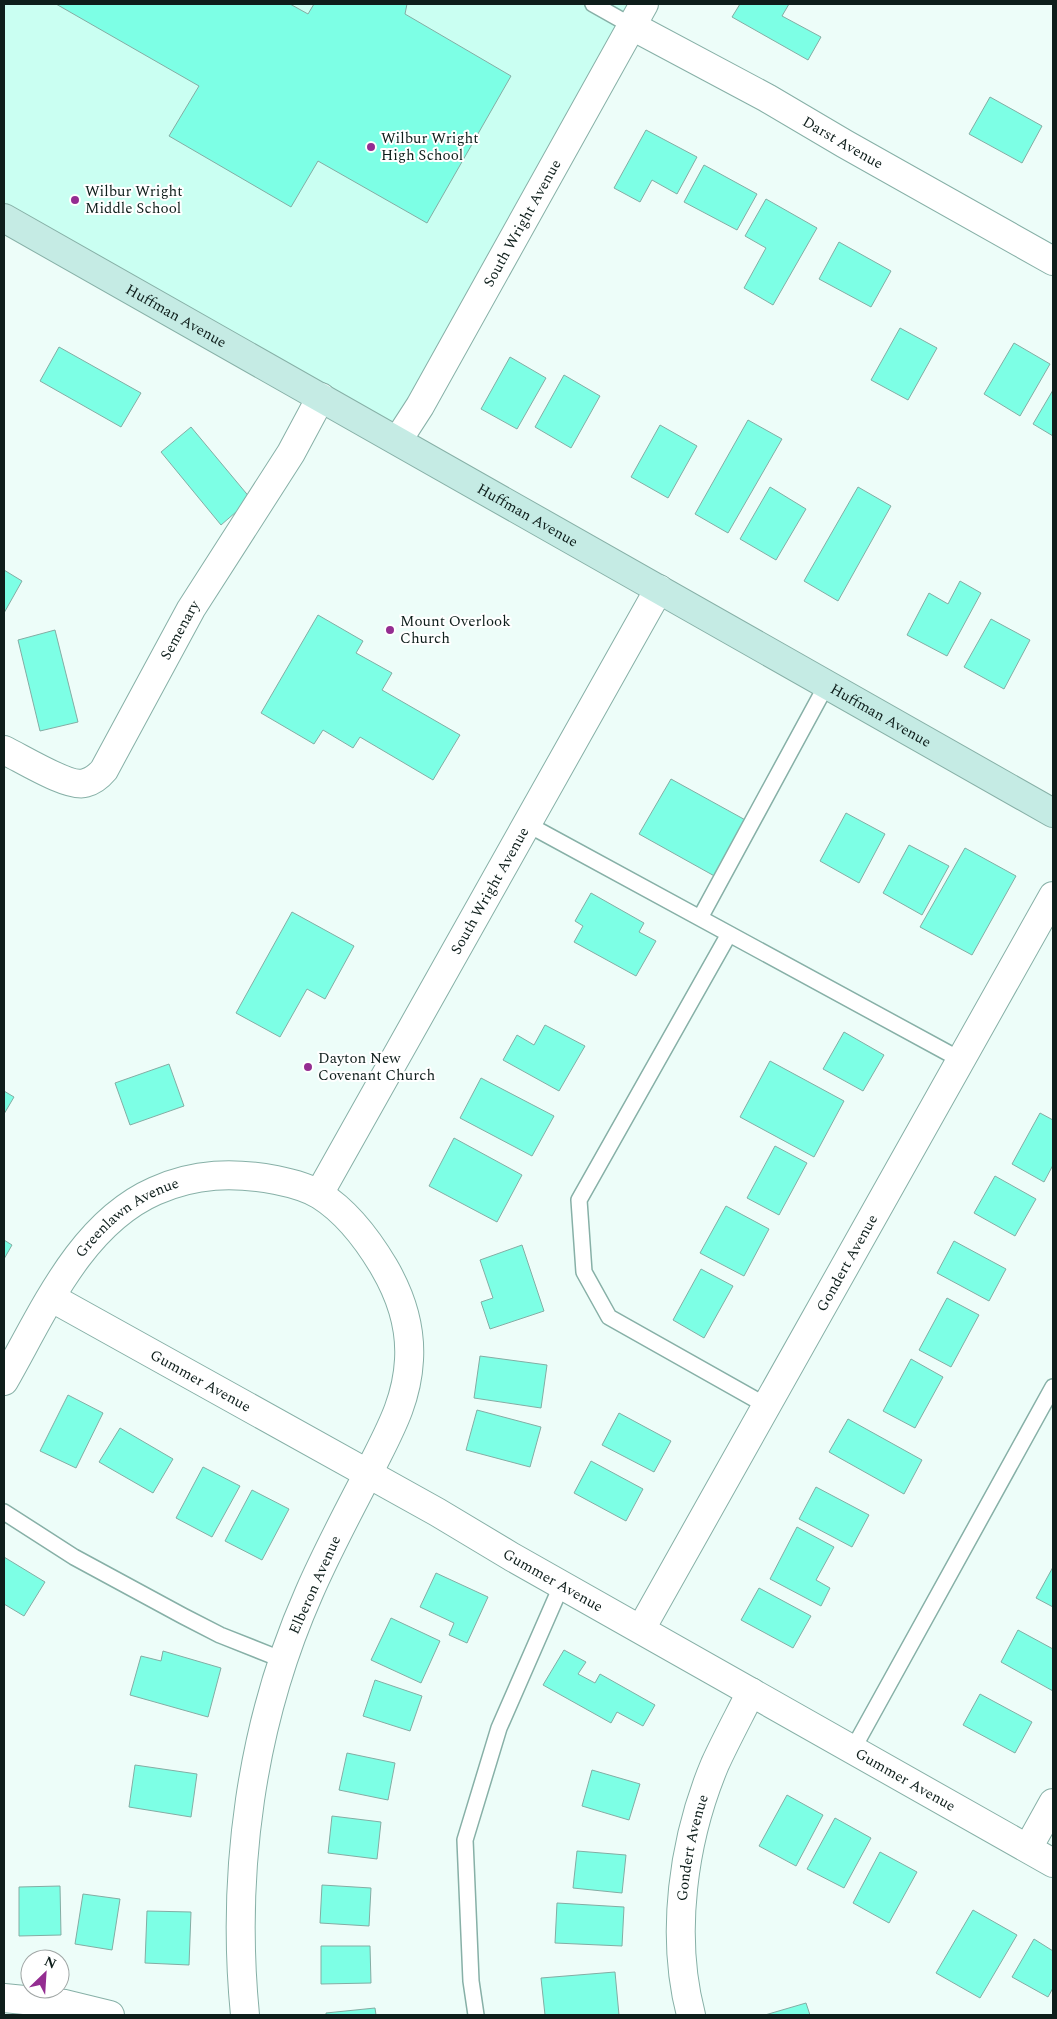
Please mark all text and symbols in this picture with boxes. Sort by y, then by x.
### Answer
street label: Darst Avenue [798,110,888,175]
place label: Wilbur Wright High School [381,127,479,167]
marker: Wilbur Wright High School [365,141,377,153]
street label: South Wright Avenue [477,155,567,291]
place label: Wilbur Wright Middle School [85,180,183,220]
marker: Wilbur Wright Middle School [69,194,81,206]
street label: Huffman Avenue [121,278,231,354]
street label: Huffman Avenue [473,477,582,553]
street label: Semenary [154,595,206,664]
place label: Mount Overlook Church [400,610,511,650]
marker: Mount Overlook Church [384,624,396,636]
street label: Huffman Avenue [826,677,936,753]
street label: South Wright Avenue [444,823,535,959]
place label: Dayton New Covenant Church [318,1047,435,1087]
marker: Dayton New Covenant Church [302,1061,314,1073]
street label: Greenlawn Avenue [69,1171,182,1263]
street label: Gondert Avenue [810,1210,883,1316]
street label: Gummer Avenue [146,1343,255,1418]
street label: Elberon Avenue [283,1532,347,1638]
street label: Gummer Avenue [498,1542,608,1618]
street label: Gummer Avenue [851,1742,960,1817]
street label: Gondert Avenue [670,1791,714,1902]
north arrow [20,1949,70,1999]
text: N [41,1951,60,1975]

